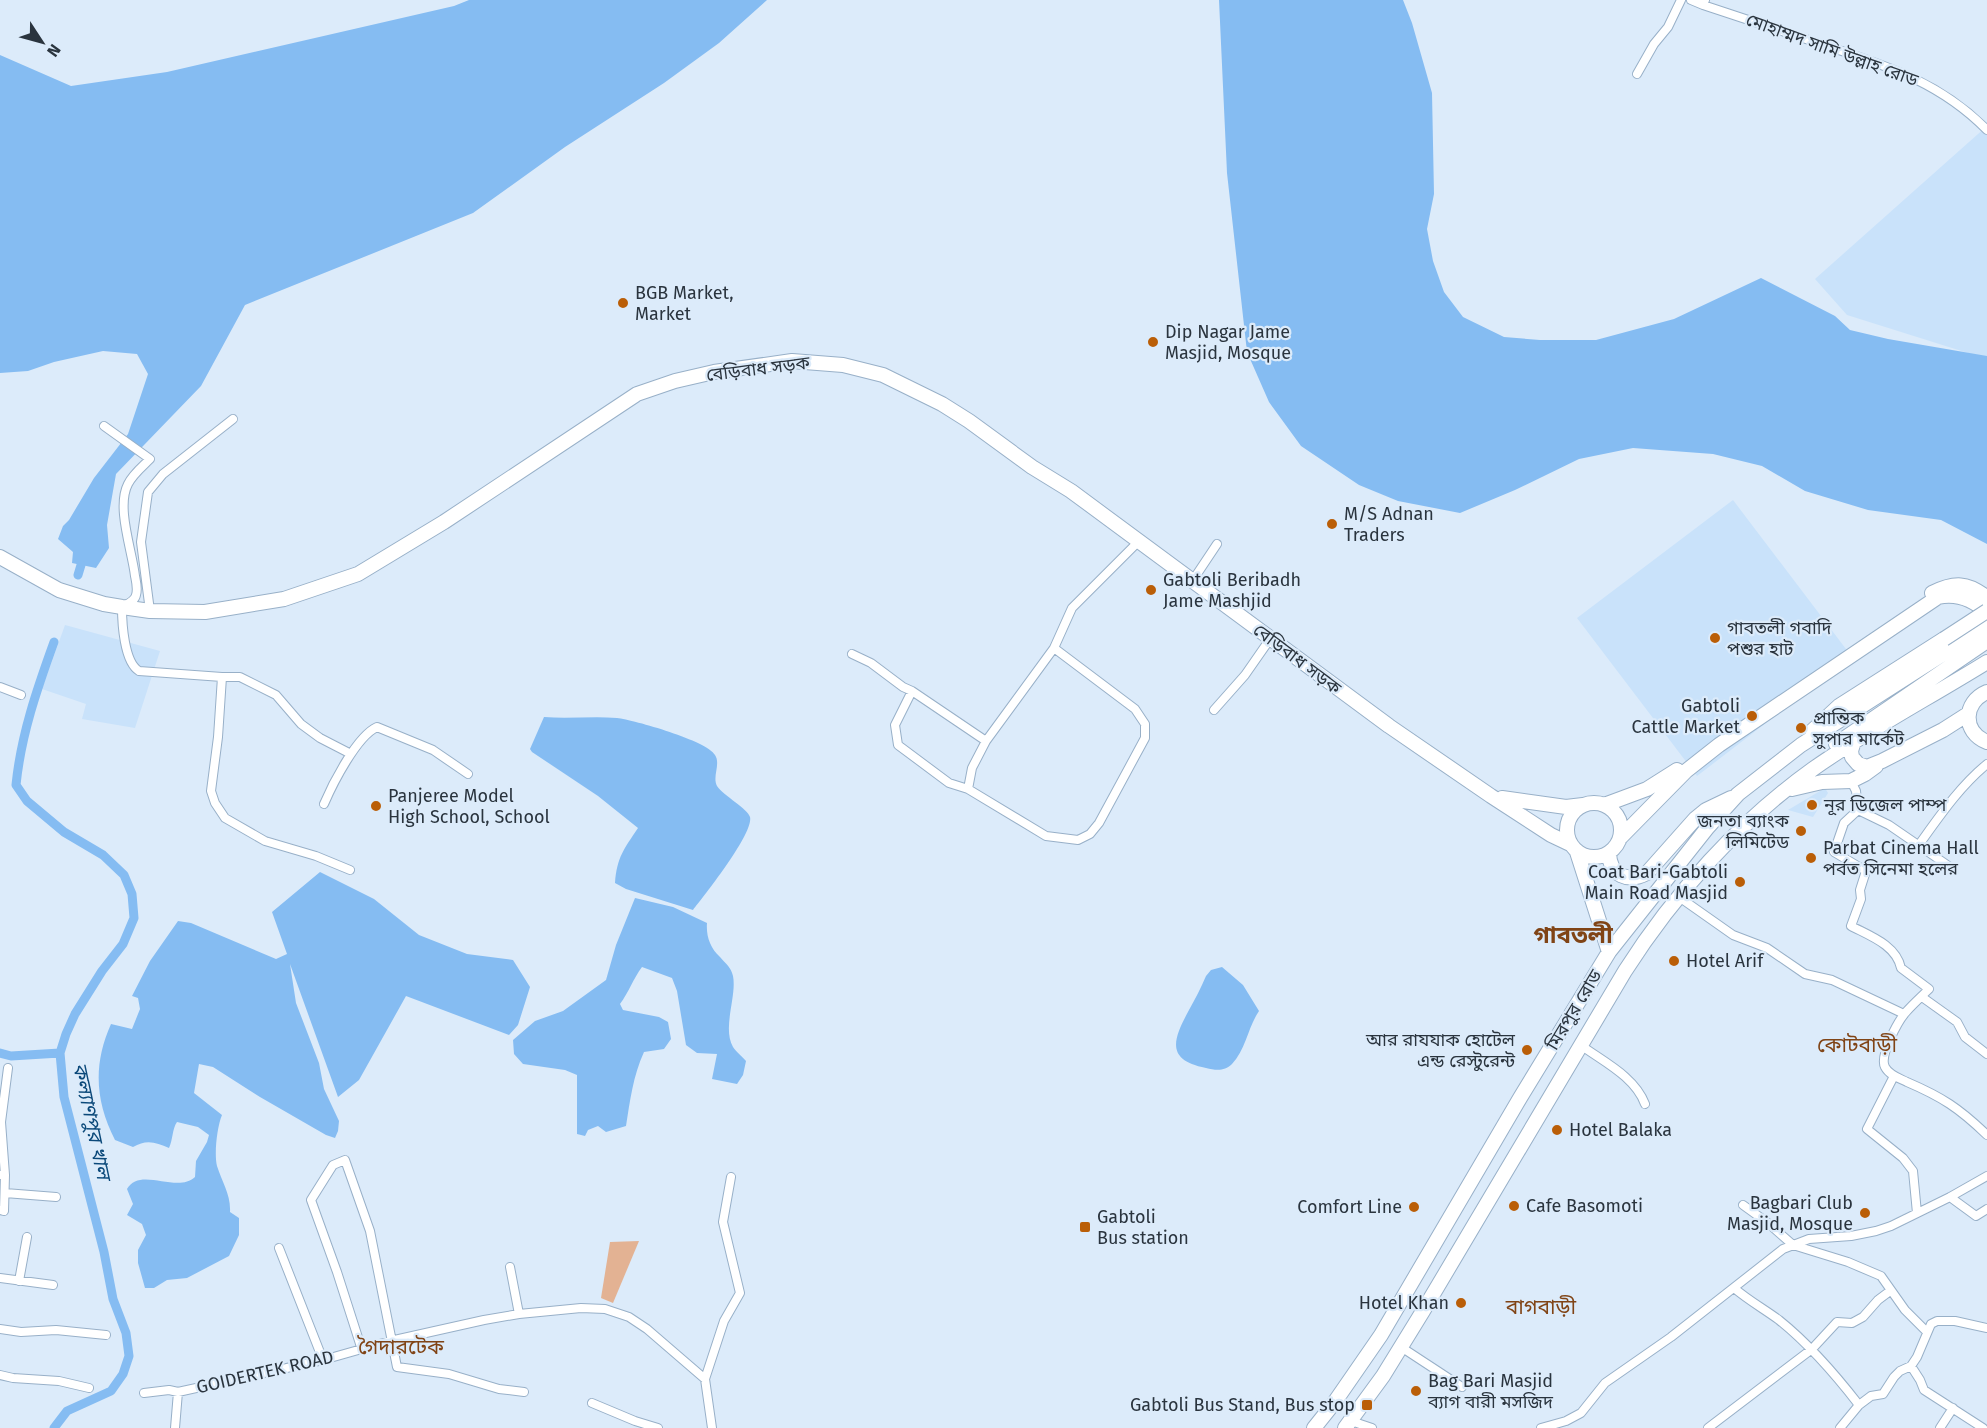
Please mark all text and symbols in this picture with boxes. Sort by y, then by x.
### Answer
street label: মোহাম্মদ সামি উল্লাহ রোড [1743,9,1921,91]
north arrow [12,12,72,72]
text: N [43,41,65,60]
place label: BGB Market, Market [635,282,734,325]
marker: BGB Market, Market [616,296,630,310]
place label: Dip Nagar Jame Masjid, Mosque [1165,321,1291,364]
marker: Dip Nagar Jame Masjid, Mosque [1146,335,1160,349]
street label: বেড়িবাধ সড়ক [705,352,812,386]
place label: M/S Adnan Traders [1344,503,1434,546]
marker: M/S Adnan Traders [1325,517,1339,531]
place label: Gabtoli Beribadh Jame Mashjid [1163,569,1301,612]
marker: Gabtoli Beribadh Jame Mashjid [1144,583,1158,597]
place label: গাবতলী গবাদি পশুর হাট [1727,617,1833,660]
street label: বেড়িবাধ সড়ক [1249,619,1346,699]
marker: গাবতলী গবাদি পশুর হাট [1708,631,1722,645]
place label: Gabtoli Cattle Market [1632,695,1740,738]
place label: প্রান্তিক সুপার মার্কেট [1812,707,1905,750]
marker: Gabtoli Cattle Market [1745,709,1759,723]
marker: প্রান্তিক সুপার মার্কেট [1794,721,1808,735]
place label: Panjeree Model High School, School [388,785,550,828]
place label: নূর ডিজেল পাম্প [1823,794,1947,816]
marker: নূর ডিজেল পাম্প [1805,798,1819,812]
marker: Panjeree Model High School, School [369,799,383,813]
place label: জনতা ব্যাংক লিমিটেড [1697,810,1789,853]
marker: জনতা ব্যাংক লিমিটেড [1794,824,1808,838]
place label: Parbat Cinema Hall পর্বত সিনেমা হলের [1823,837,1979,880]
marker: Parbat Cinema Hall পর্বত সিনেমা হলের [1804,851,1818,865]
place label: Coat Bari-Gabtoli Main Road Masjid [1585,861,1728,904]
marker: Coat Bari-Gabtoli Main Road Masjid [1733,875,1747,889]
district label: গাবতলী [1533,921,1614,949]
place label: Hotel Arif [1686,950,1765,972]
marker: Hotel Arif [1667,954,1681,968]
street label: মিরপুর রোড [1541,966,1607,1055]
place label: আর রাযযাক হোটেল এন্ড রেস্টুরেন্ট [1365,1029,1516,1072]
district label: কোটবাড়ী [1817,1032,1898,1058]
marker: আর রাযযাক হোটেল এন্ড রেস্টুরেন্ট [1520,1043,1534,1057]
water label: কল্যাণপুর খাল [68,1061,117,1185]
place label: Hotel Balaka [1569,1119,1672,1141]
marker: Hotel Balaka [1550,1123,1564,1137]
place label: Bagbari Club Masjid, Mosque [1727,1192,1853,1235]
place label: Cafe Basomoti [1526,1195,1643,1217]
place label: Comfort Line [1297,1196,1402,1218]
marker: Cafe Basomoti [1507,1199,1521,1213]
marker: Comfort Line [1407,1200,1421,1214]
place label: Gabtoli Bus station [1097,1206,1189,1249]
marker: Bagbari Club Masjid, Mosque [1858,1206,1872,1220]
marker: Gabtoli Bus station [1078,1220,1092,1234]
place label: Hotel Khan [1359,1292,1449,1314]
district label: বাগবাড়ী [1505,1294,1577,1320]
marker: Hotel Khan [1454,1296,1468,1310]
district label: গৈদারটেক [357,1334,445,1360]
street label: GOIDERTEK ROAD [194,1346,336,1398]
place label: Bag Bari Masjid ব্যাগ বারী মসজিদ [1427,1370,1554,1413]
marker: Bag Bari Masjid ব্যাগ বারী মসজিদ [1409,1384,1423,1398]
place label: Gabtoli Bus Stand, Bus stop [1130,1394,1355,1416]
marker: Gabtoli Bus Stand, Bus stop [1360,1398,1374,1412]

